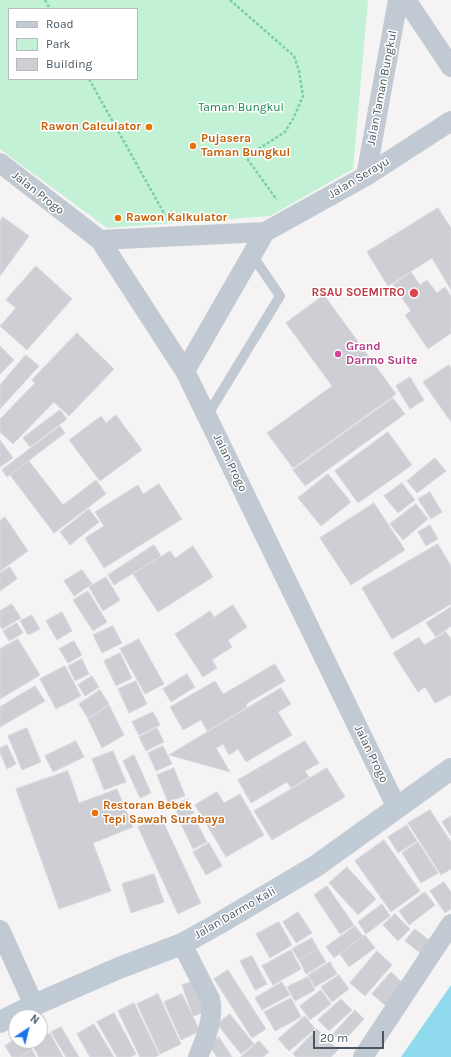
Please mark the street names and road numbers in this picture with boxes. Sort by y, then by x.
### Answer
street label: Jalan Taman Bungkul [364,29,400,147]
street label: Jalan Serayu [326,154,392,202]
street label: Jalan Progo [9,168,67,218]
street label: Jalan Progo [210,432,250,494]
street label: Jalan Progo [351,723,391,785]
street label: Jalan Darmo Kali [192,884,278,942]

